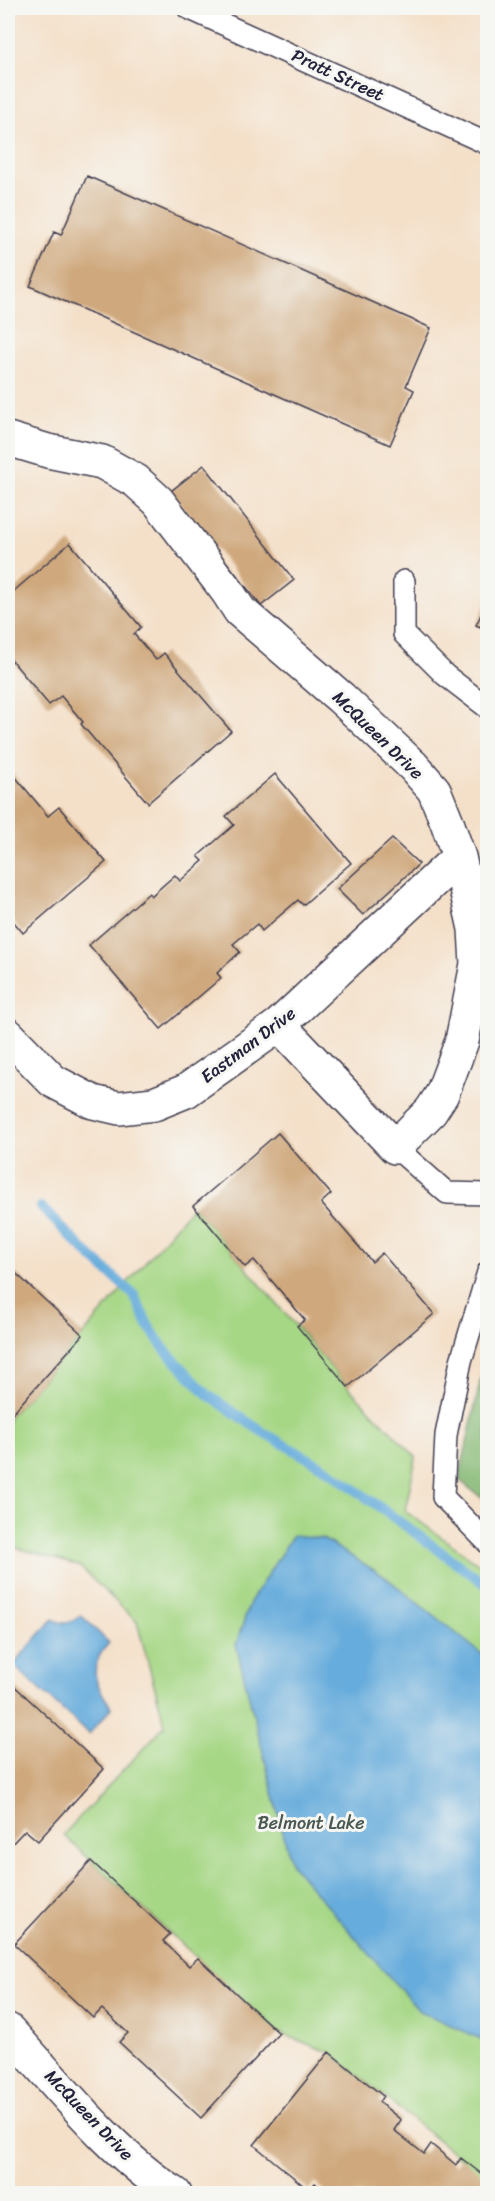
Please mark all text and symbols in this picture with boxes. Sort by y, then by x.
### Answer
street label: Pratt Street [286,40,390,111]
street label: McQueen Drive [324,682,432,788]
street label: Eastman Drive [193,998,303,1092]
park label: Belmont Lake [257,1807,365,1839]
street label: McQueen Drive [36,2061,142,2169]

